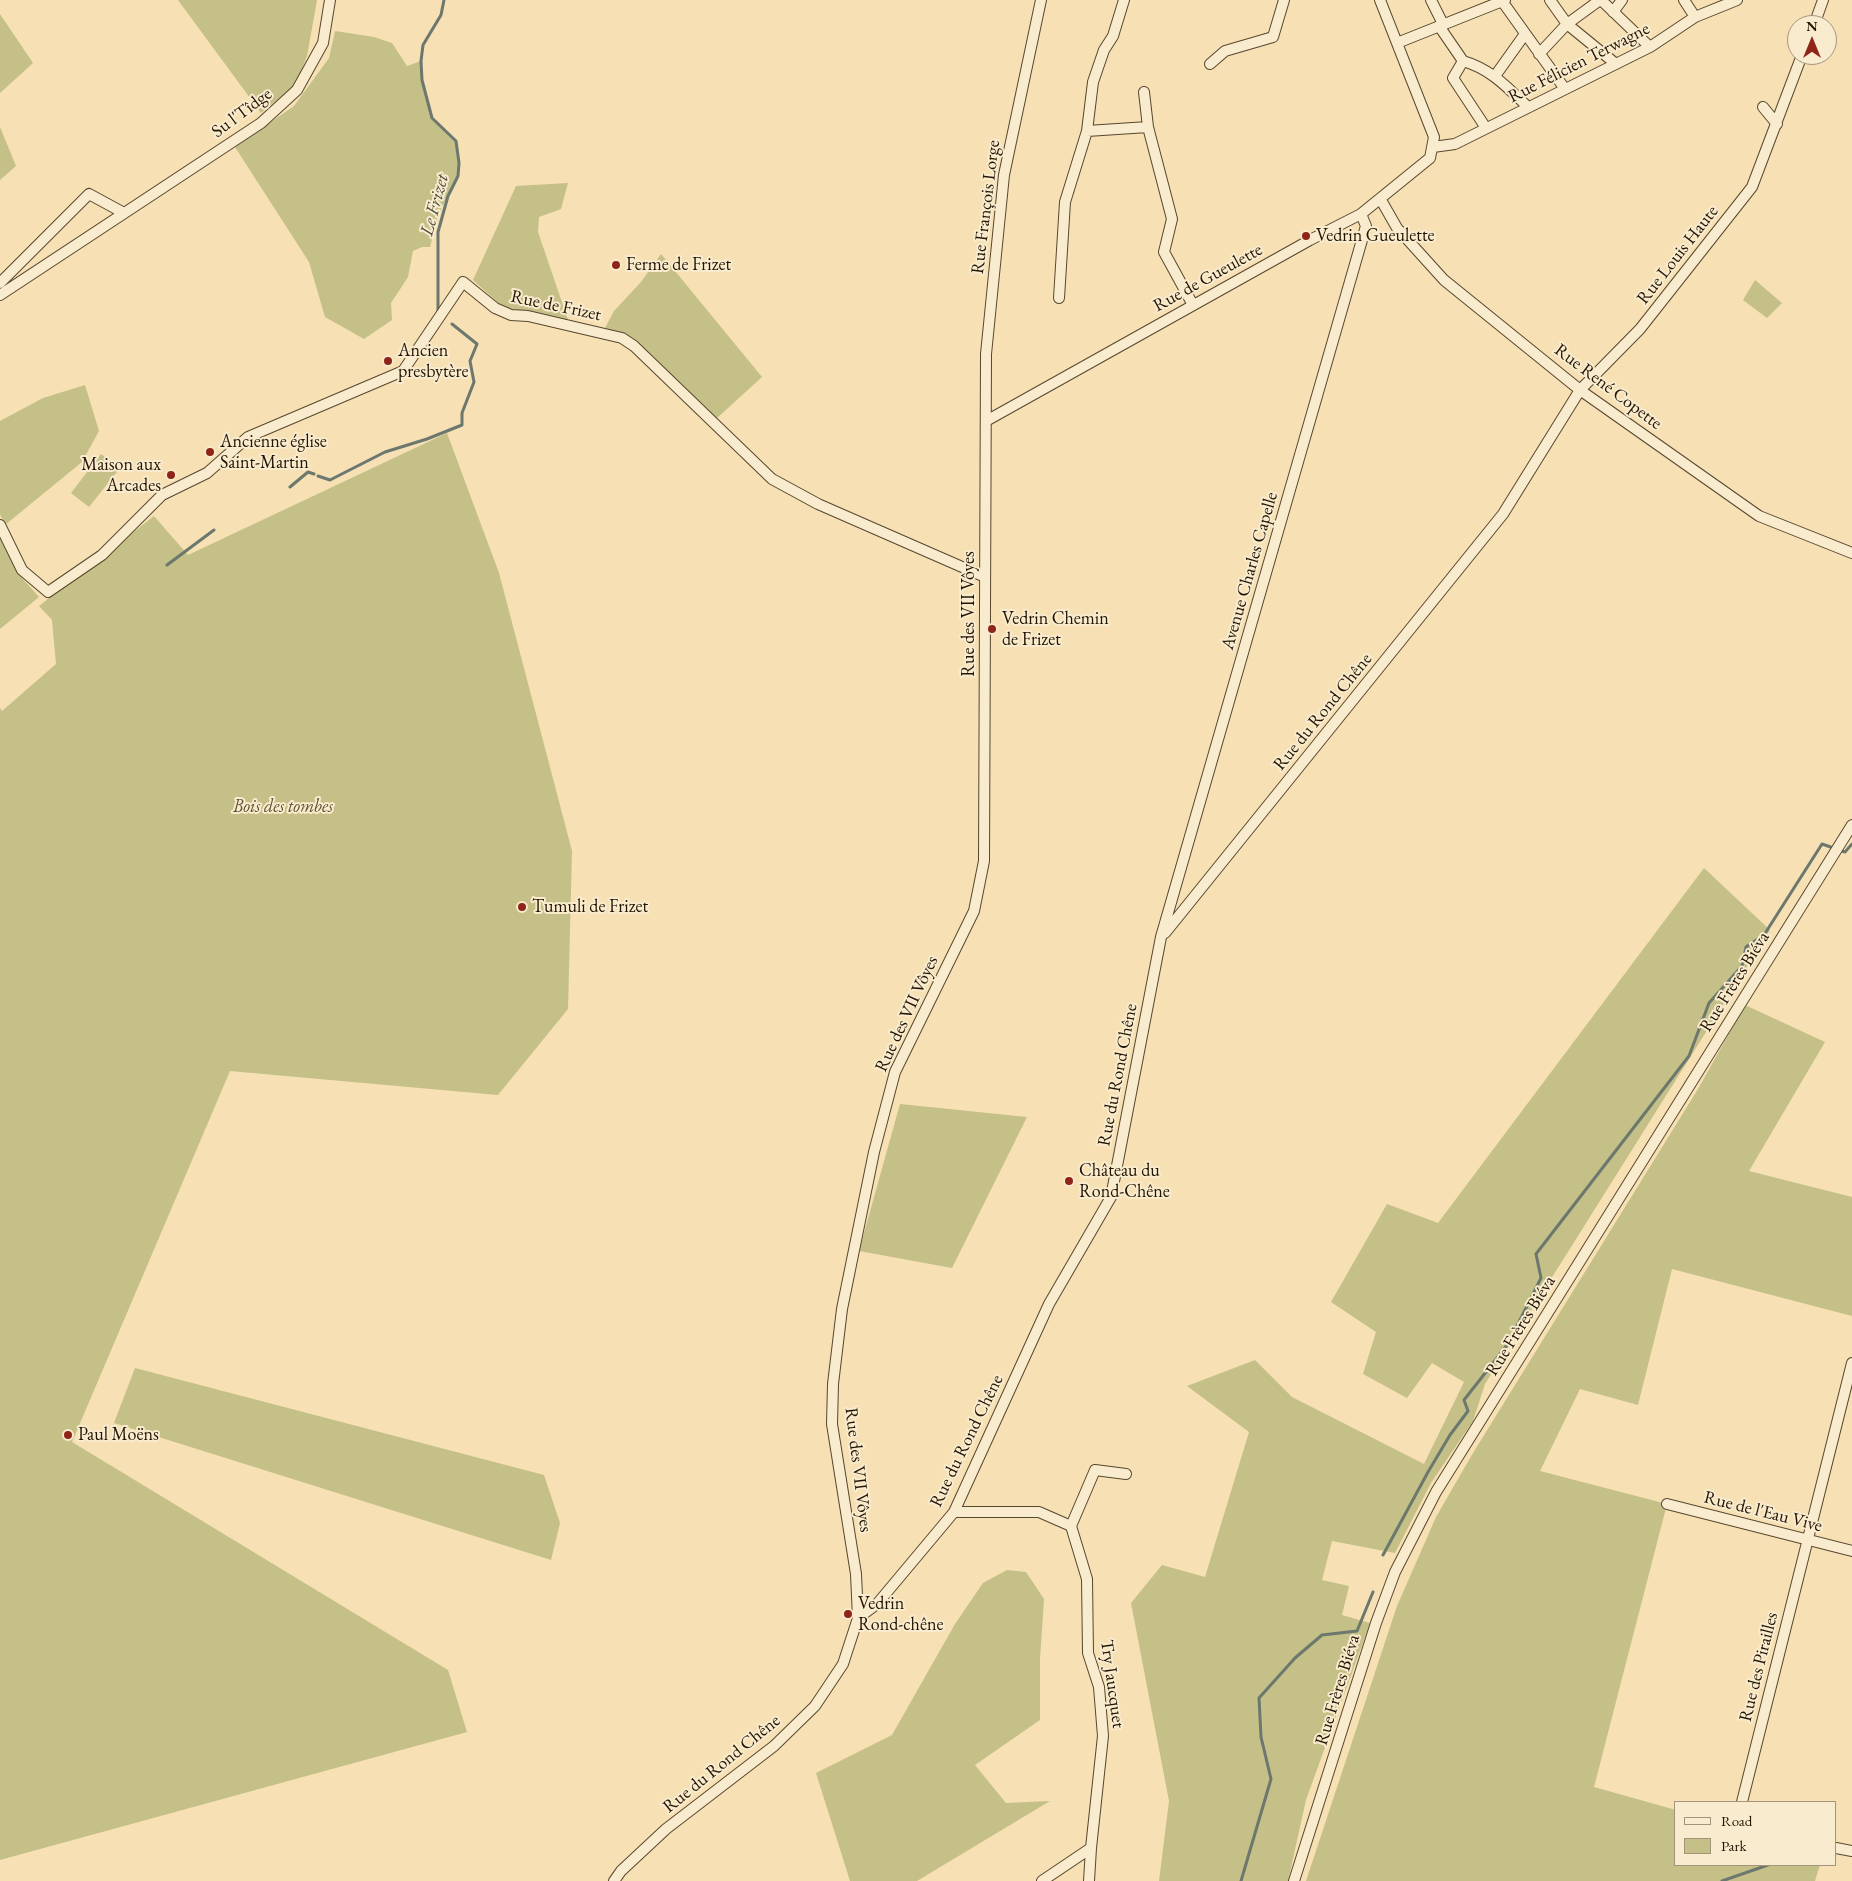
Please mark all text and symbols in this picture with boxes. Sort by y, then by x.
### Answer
north arrow [1787,15,1837,65]
text: N [1806,17,1818,35]
street label: Rue Félicien Terwagne [1505,18,1653,108]
street label: Su l'Tîdge [208,83,276,143]
street label: Rue François Lorge [967,139,1005,275]
water label: Le Frizet [416,171,454,239]
street label: Rue Louis Haute [1633,201,1723,309]
place label: Vedrin Gueulette [1316,225,1435,247]
marker: Vedrin Gueulette [1300,230,1312,242]
street label: Rue de Gueulette [1150,239,1266,317]
place label: Ferme de Frizet [626,254,731,276]
marker: Ferme de Frizet [610,259,622,271]
street label: Rue de Frizet [509,286,603,326]
street label: Rue René Copette [1550,339,1666,435]
place label: Ancien presbytère [398,340,469,382]
marker: Ancien presbytère [382,355,394,367]
place label: Ancienne église Saint-Martin [220,431,327,474]
marker: Ancienne église Saint-Martin [204,446,216,458]
place label: Maison aux Arcades [81,454,161,496]
marker: Maison aux Arcades [165,469,177,481]
street label: Avenue Charles Capelle [1217,490,1283,652]
street label: Rue des VII Vôyes [958,551,980,677]
place label: Vedrin Chemin de Frizet [1002,608,1109,650]
marker: Vedrin Chemin de Frizet [986,623,998,635]
street label: Rue du Rond Chêne [1269,649,1377,775]
park label: Bois des tombes [233,796,333,818]
place label: Tumuli de Frizet [532,896,648,918]
marker: Tumuli de Frizet [516,901,528,913]
street label: Rue Frères Biéva [1696,928,1774,1036]
street label: Rue des VII Vôyes [871,953,943,1075]
street label: Rue du Rond Chêne [1094,1002,1142,1148]
place label: Château du Rond-Chêne [1079,1160,1170,1202]
marker: Château du Rond-Chêne [1063,1175,1075,1187]
street label: Rue Frères Biéva [1482,1272,1560,1380]
street label: Rue du Rond Chêne [926,1371,1008,1511]
street label: Rue des VII Vôyes [840,1406,876,1534]
place label: Paul Moëns [78,1424,159,1446]
marker: Paul Moëns [62,1429,74,1441]
street label: Rue de l'Eau Vive [1702,1487,1824,1537]
place label: Vedrin Rond-chêne [858,1593,943,1636]
marker: Vedrin Rond-chêne [842,1608,854,1620]
street label: Rue des Pirailles [1735,1610,1783,1724]
street label: Rue Frères Biéva [1311,1632,1365,1748]
street label: Try Jaucquet [1095,1638,1129,1730]
street label: Rue du Rond Chêne [659,1710,785,1818]
legend [1674,1801,1837,1866]
text: Road [1721,1811,1752,1830]
text: Park [1721,1836,1747,1855]

